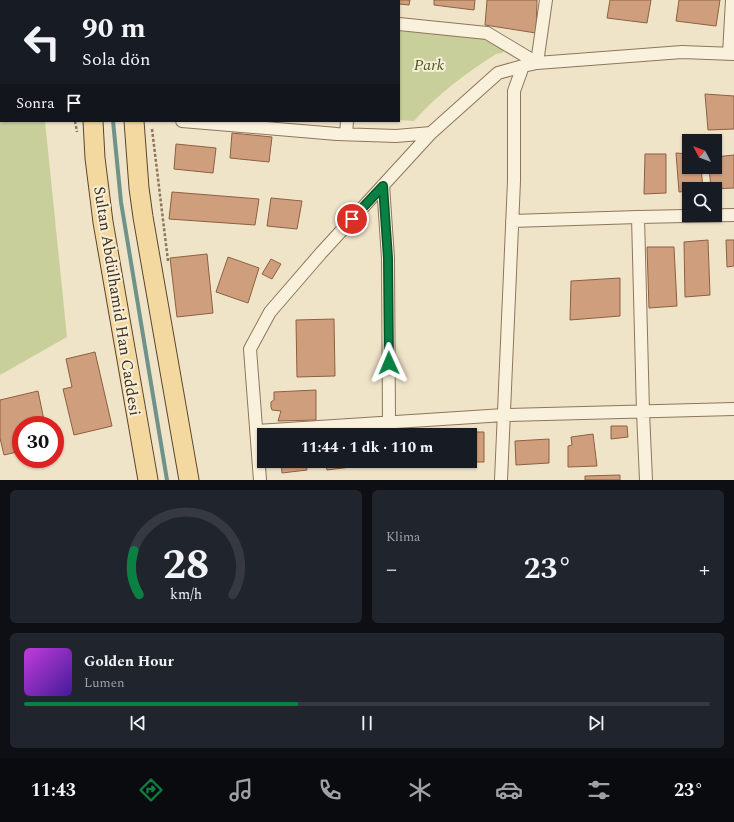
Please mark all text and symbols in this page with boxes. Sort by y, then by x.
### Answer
text: 90 m [82,7,146,50]
icon: left [16,16,68,68]
text: Sola dön [82,46,151,73]
park label: Park [414,53,445,77]
text: Sonra [16,92,55,115]
icon: arrive [63,92,85,114]
north arrow [682,134,722,174]
map controls [682,134,722,222]
button: search [682,182,722,222]
street label: Sultan Abdülhamid Han Caddesi [87,185,147,418]
pin [335,202,369,236]
icon: arrive [341,208,363,230]
position arrow [368,342,410,384]
speed limit sign: 30 [12,416,64,468]
text: 11:44 · 1 dk · 110 m [301,436,433,459]
text: Klima [386,527,420,547]
text: 28 [163,533,209,596]
text: 23° [524,546,572,592]
text: − [386,553,397,586]
text: + [699,553,710,586]
text: km/h [170,583,202,605]
text: Golden Hour [84,650,174,673]
text: Lumen [84,673,125,693]
icon: previous [127,712,149,734]
icon: pause [356,712,378,734]
icon: next [585,712,607,734]
icon: directions [137,776,165,804]
icon: music [227,776,255,804]
icon: phone [316,776,344,804]
icon: climate [406,776,434,804]
icon: car [495,776,523,804]
icon: filters [585,776,613,804]
text: 11:43 [31,777,76,804]
text: 23° [674,777,703,804]

